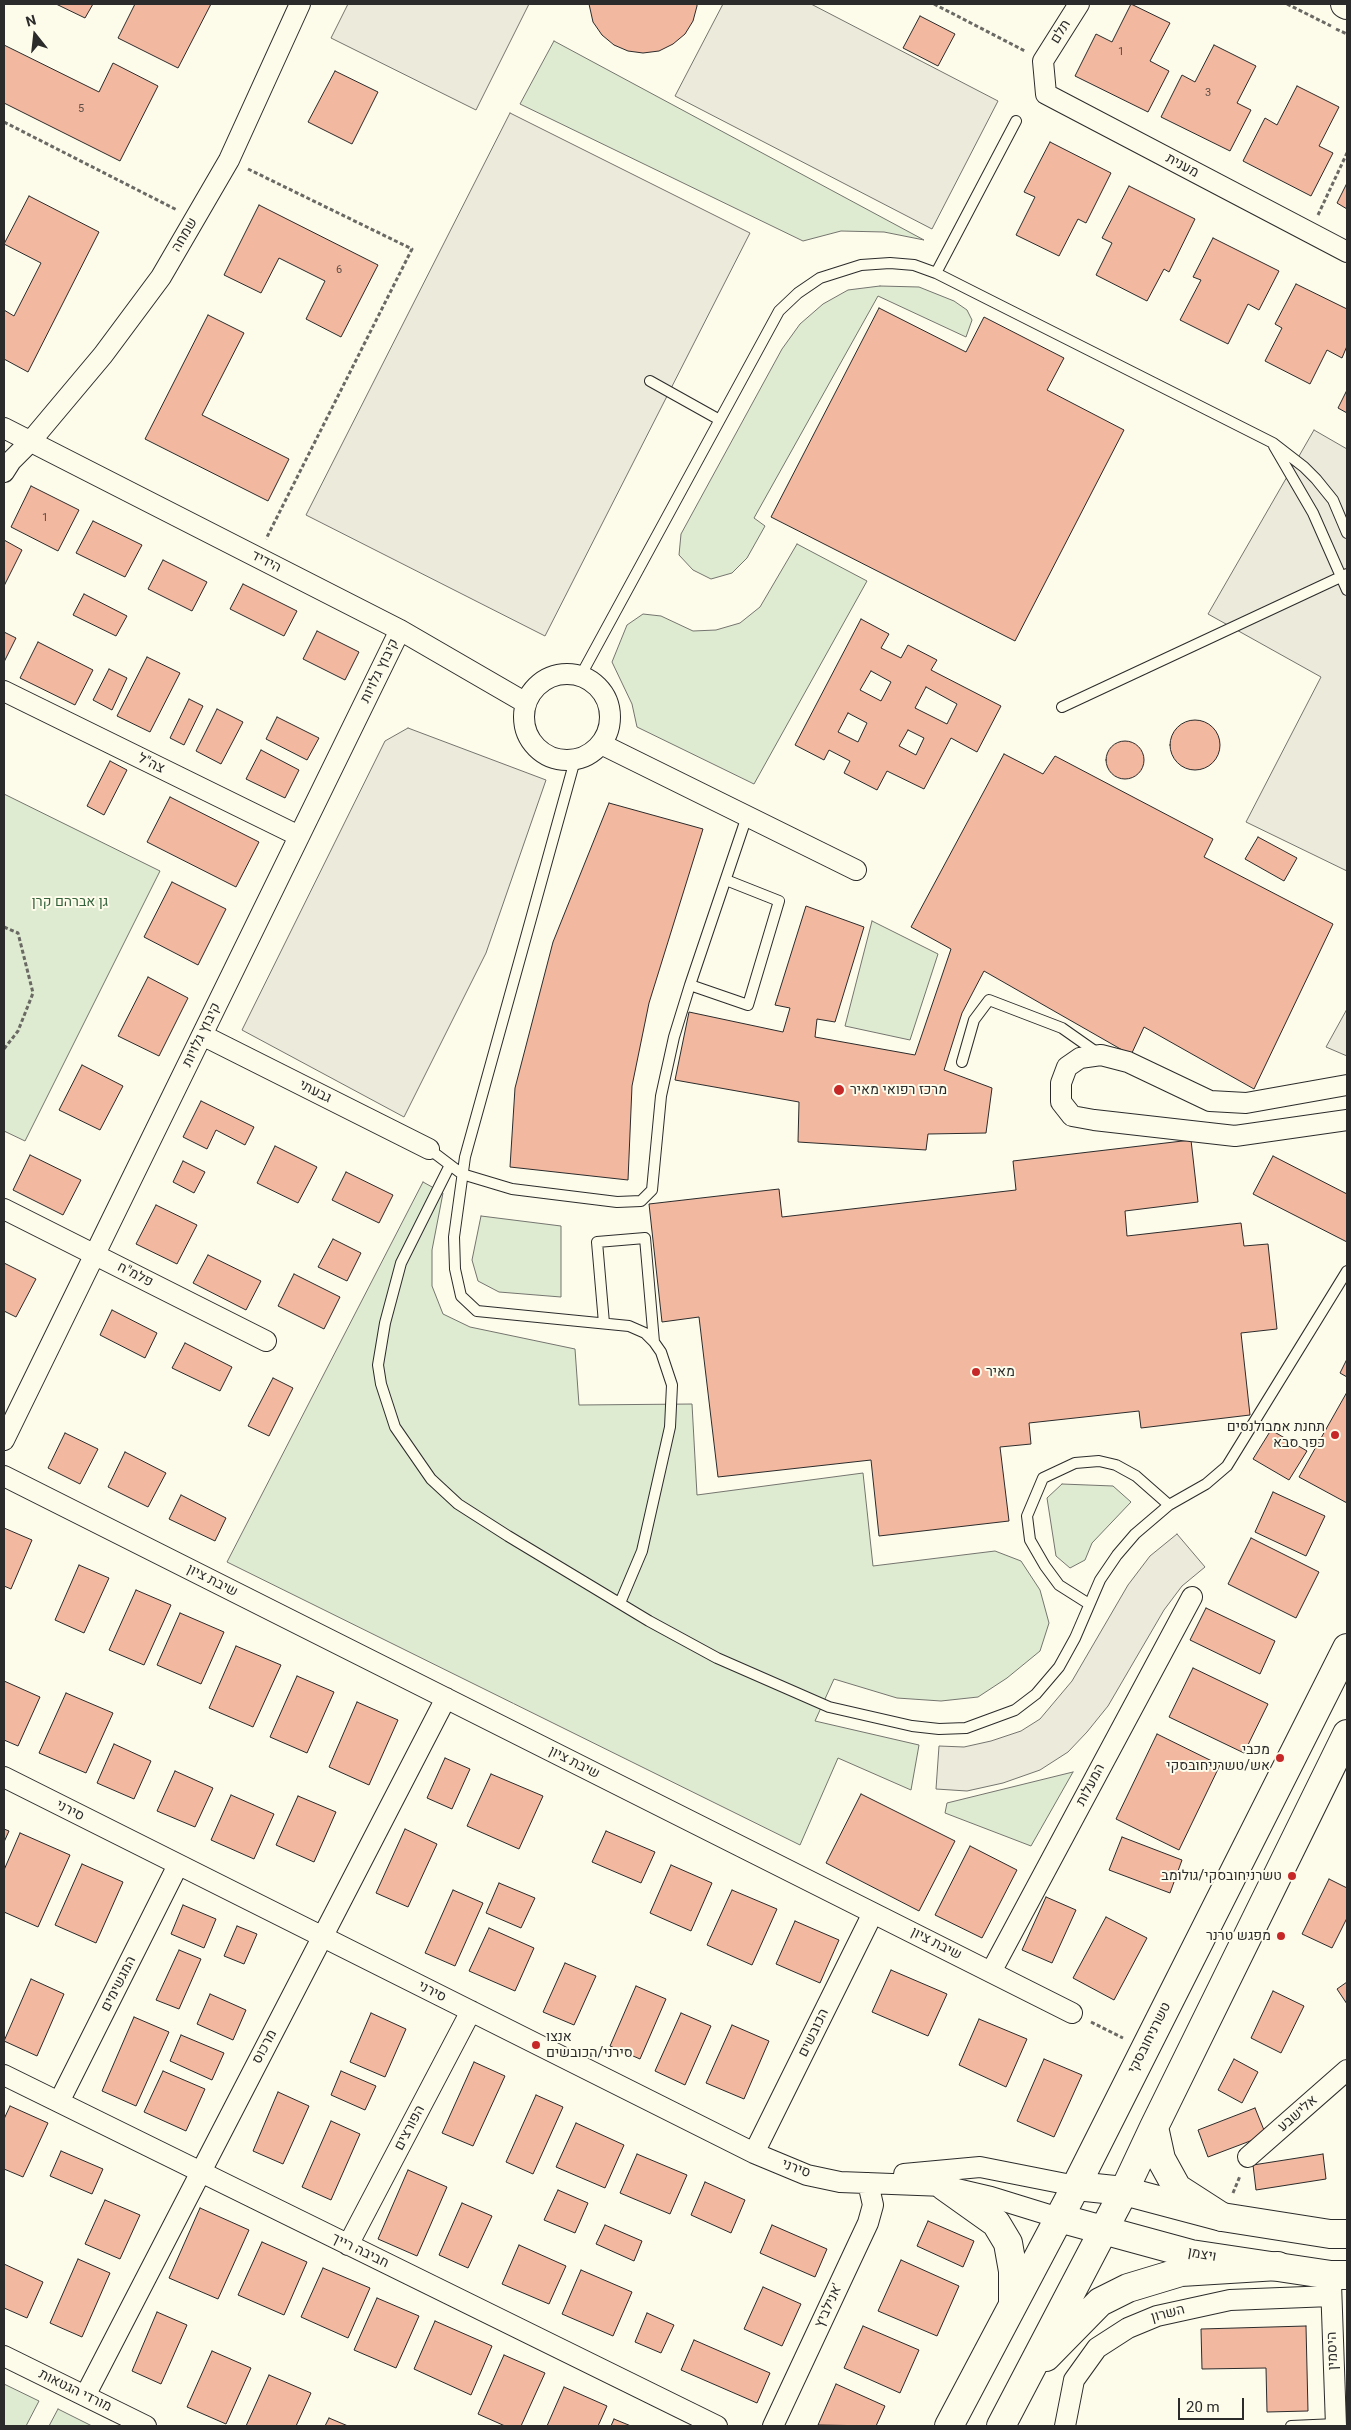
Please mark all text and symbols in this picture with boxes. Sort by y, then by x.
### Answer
north arrow [10,10,60,60]
text: N [24,12,38,30]
street label: תלם [1047,17,1075,47]
house number: 1 [1118,45,1124,59]
house number: 3 [1205,86,1211,100]
house number: 5 [78,102,84,116]
street label: מענית [1163,150,1201,182]
street label: שמחה [169,215,201,255]
house number: 6 [336,263,342,277]
house number: 1 [42,511,48,525]
street label: הידיד [248,547,284,577]
street label: קיבוץ גלויות [357,636,403,706]
street label: צה"ל [135,750,167,778]
park label: גן אברהם קרן [32,894,108,910]
street label: קיבוץ גלויות [179,1000,225,1070]
street label: גבעתי [296,1077,334,1107]
place label: מרכז רפואי מאיר [850,1082,947,1098]
marker: מרכז רפואי מאיר [832,1083,846,1097]
street label: פלמ"ח [114,1259,156,1291]
place label: מאיר [986,1364,1015,1380]
marker: מאיר [970,1366,982,1378]
place label: תחנת אמבולנסים כפר סבא [1227,1419,1325,1451]
marker: תחנת אמבולנסים כפר סבא [1329,1429,1341,1441]
street label: שיבת ציון [184,1561,240,1601]
place label: מכבי אש/טשרניחובסקי [1166,1742,1270,1774]
street label: שיבת ציון [546,1743,602,1783]
marker: מכבי אש/טשרניחובסקי [1274,1752,1286,1764]
street label: המעלות [1073,1761,1109,1809]
street label: סירני [53,1797,87,1825]
place label: טשרניחובסקי/גולומב [1161,1868,1282,1884]
marker: טשרניחובסקי/גולומב [1286,1870,1298,1882]
street label: שיבת ציון [908,1924,964,1964]
place label: מפגש טרנר [1206,1928,1271,1944]
marker: מפגש טרנר [1275,1930,1287,1942]
street label: המגשימים [98,1954,140,2014]
street label: סירני [415,1978,449,2006]
street label: טשרניחובסקי [1125,2000,1175,2076]
street label: הכובשים [795,2006,833,2060]
street label: מרכוס [249,2027,281,2067]
place label: אנצו סירני/הכובשים [546,2029,633,2062]
marker: אנצו סירני/הכובשים [530,2039,542,2051]
street label: אלישבע [1275,2092,1321,2136]
street label: הפורצים [391,2103,429,2153]
street label: סירני [779,2156,813,2182]
street label: חביבה רייך [329,2230,391,2272]
street label: ויצמן [1186,2244,1218,2266]
street label: אנילביץ' [811,2281,847,2331]
street label: השרון [1149,2301,1187,2327]
street label: היסמין [1324,2331,1342,2371]
street label: מורדי הגטאות [36,2366,114,2416]
scale bar [1181,2388,1247,2420]
text: 20 m [1186,2398,1220,2416]

